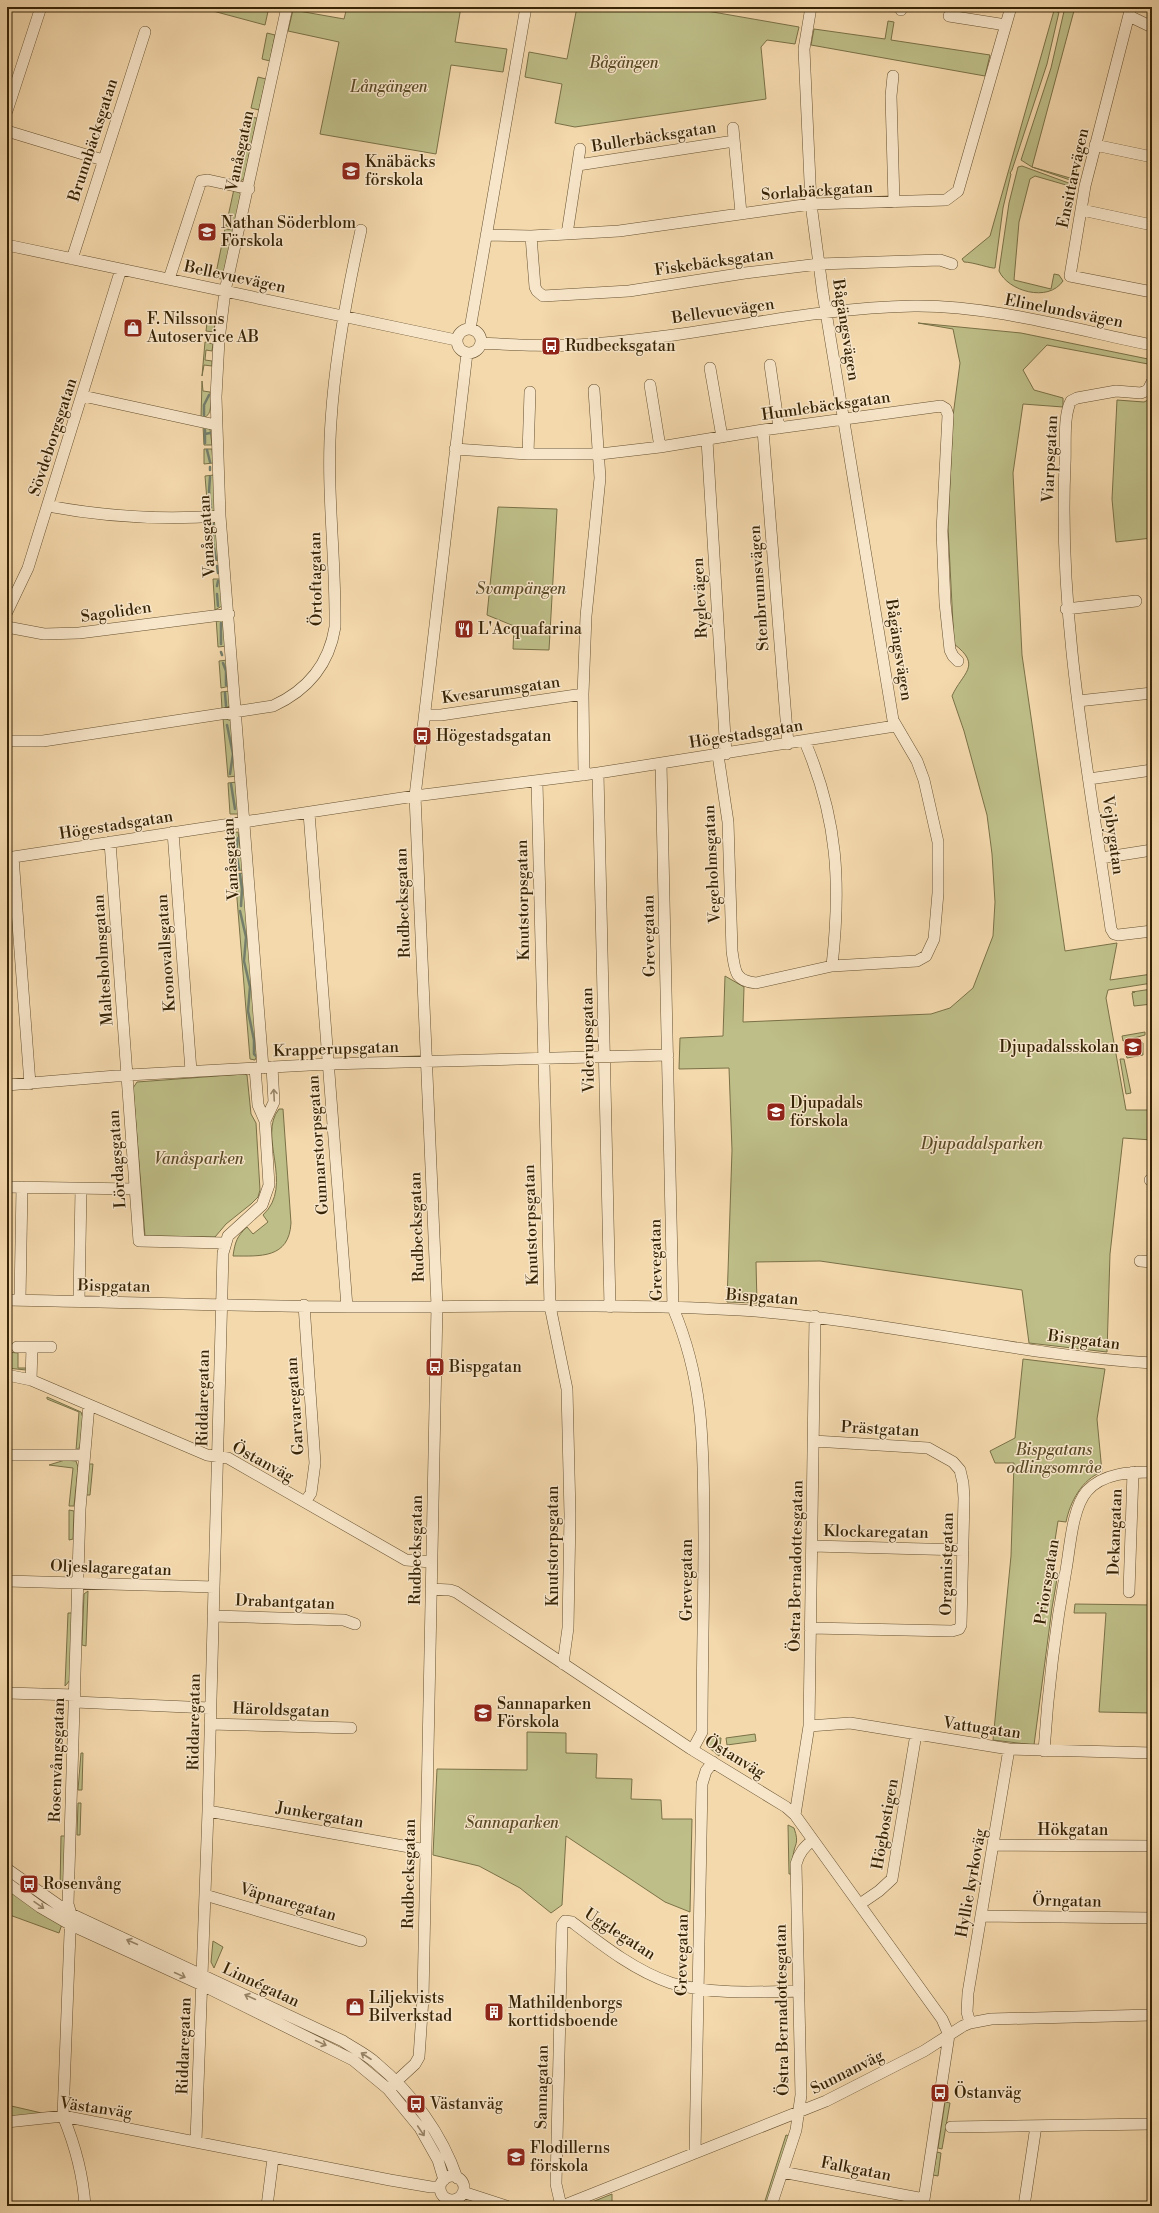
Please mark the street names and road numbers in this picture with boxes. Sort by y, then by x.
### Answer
street label: Brunnbäcksgatan [63,76,122,205]
street label: Vanåsgatan [221,108,258,195]
street label: Bullerbäcksgatan [589,117,718,157]
street label: Ensittarvägen [1053,126,1093,230]
street label: Sorlabäckgatan [760,177,874,205]
street label: Fiskebäcksgatan [653,244,775,280]
street label: Bellevuevägen [181,256,288,298]
street label: Bågängsvägen [828,277,864,383]
street label: Elinelundsvägen [1003,290,1125,332]
street label: Bellevuevägen [669,294,776,328]
street label: Sövdeborgsgatan [25,375,82,499]
street label: Humlebäcksgatan [760,387,892,425]
street label: Viarpsgatan [1038,414,1062,504]
street label: Vanåsgatan [194,494,220,579]
street label: Stenbrunnsvägen [745,524,773,652]
street label: Örtoftagatan [303,531,327,626]
street label: Ryglevägen [688,557,712,639]
street label: Sagoliden [79,597,153,627]
street label: Bågängsvägen [881,597,917,703]
street label: Kvesarumsgatan [441,672,562,708]
street label: Högestadsgatan [688,715,805,753]
street label: Vejbygatan [1097,793,1129,876]
street label: Vegeholmsgatan [699,804,725,925]
street label: Högestadsgatan [58,806,175,844]
street label: Vanåsgatan [218,817,244,902]
street label: Knutstorpsgatan [512,839,534,961]
street label: Rudbecksgatan [391,847,415,959]
street label: Maltesholmsgatan [88,893,118,1026]
street label: Kronovallsgatan [152,893,180,1013]
street label: Grevegatan [638,894,660,977]
street label: Viderupsgatan [577,987,599,1094]
street label: Krapperupsgatan [273,1037,400,1061]
street label: Gunnarstorpsgatan [303,1074,333,1216]
street label: Lördagsgatan [104,1109,130,1209]
street label: Knutstorpsgatan [519,1164,543,1286]
street label: Rudbecksgatan [405,1171,429,1283]
street label: Grevegatan [645,1218,667,1301]
street label: Bispgatan [76,1275,151,1297]
street label: Bispgatan [724,1284,799,1310]
street label: Bispgatan [1046,1326,1122,1354]
street label: Riddaregatan [192,1349,214,1447]
street label: Garvaregatan [282,1356,308,1456]
street label: Prästgatan [840,1417,920,1441]
street label: Östanväg [229,1436,299,1487]
street label: Östra Bernadottesgatan [783,1479,808,1652]
street label: Knutstorpsgatan [543,1485,563,1607]
street label: Dekangatan [1103,1488,1127,1576]
street label: Rudbecksgatan [405,1494,427,1605]
street label: Organistgatan [936,1512,958,1616]
street label: Klockaregatan [823,1521,929,1543]
street label: Priorsgatan [1030,1537,1064,1626]
street label: Grevegatan [677,1538,697,1621]
street label: Oljeslagaregatan [50,1556,173,1580]
street label: Drabantgatan [235,1590,336,1614]
street label: Riddaregatan [183,1673,205,1771]
street label: Rosenvångsgatan [45,1697,69,1823]
street label: Häroldsgatan [232,1698,330,1722]
street label: Vattugatan [941,1712,1023,1743]
street label: Östanväg [701,1729,771,1783]
street label: Högbostigen [867,1777,903,1871]
street label: Junkergatan [274,1797,366,1833]
street label: Rudbecksgatan [398,1818,420,1929]
street label: Hökgatan [1038,1820,1109,1840]
street label: Hyllie kyrkoväg [952,1826,991,1939]
street label: Väpnaregatan [236,1878,339,1926]
street label: Örngatan [1032,1888,1102,1912]
street label: Ugglegatan [581,1904,660,1965]
street label: Grevegatan [671,1913,693,1996]
street label: Östra Bernadottesgatan [768,1923,793,2096]
street label: Linnégatan [219,1958,303,2012]
street label: Riddaregatan [172,1997,196,2095]
street label: Sannagatan [531,2044,553,2129]
street label: Sunnanväg [807,2045,887,2099]
street label: Västanväg [57,2093,134,2123]
street label: Falkgatan [819,2152,893,2186]

